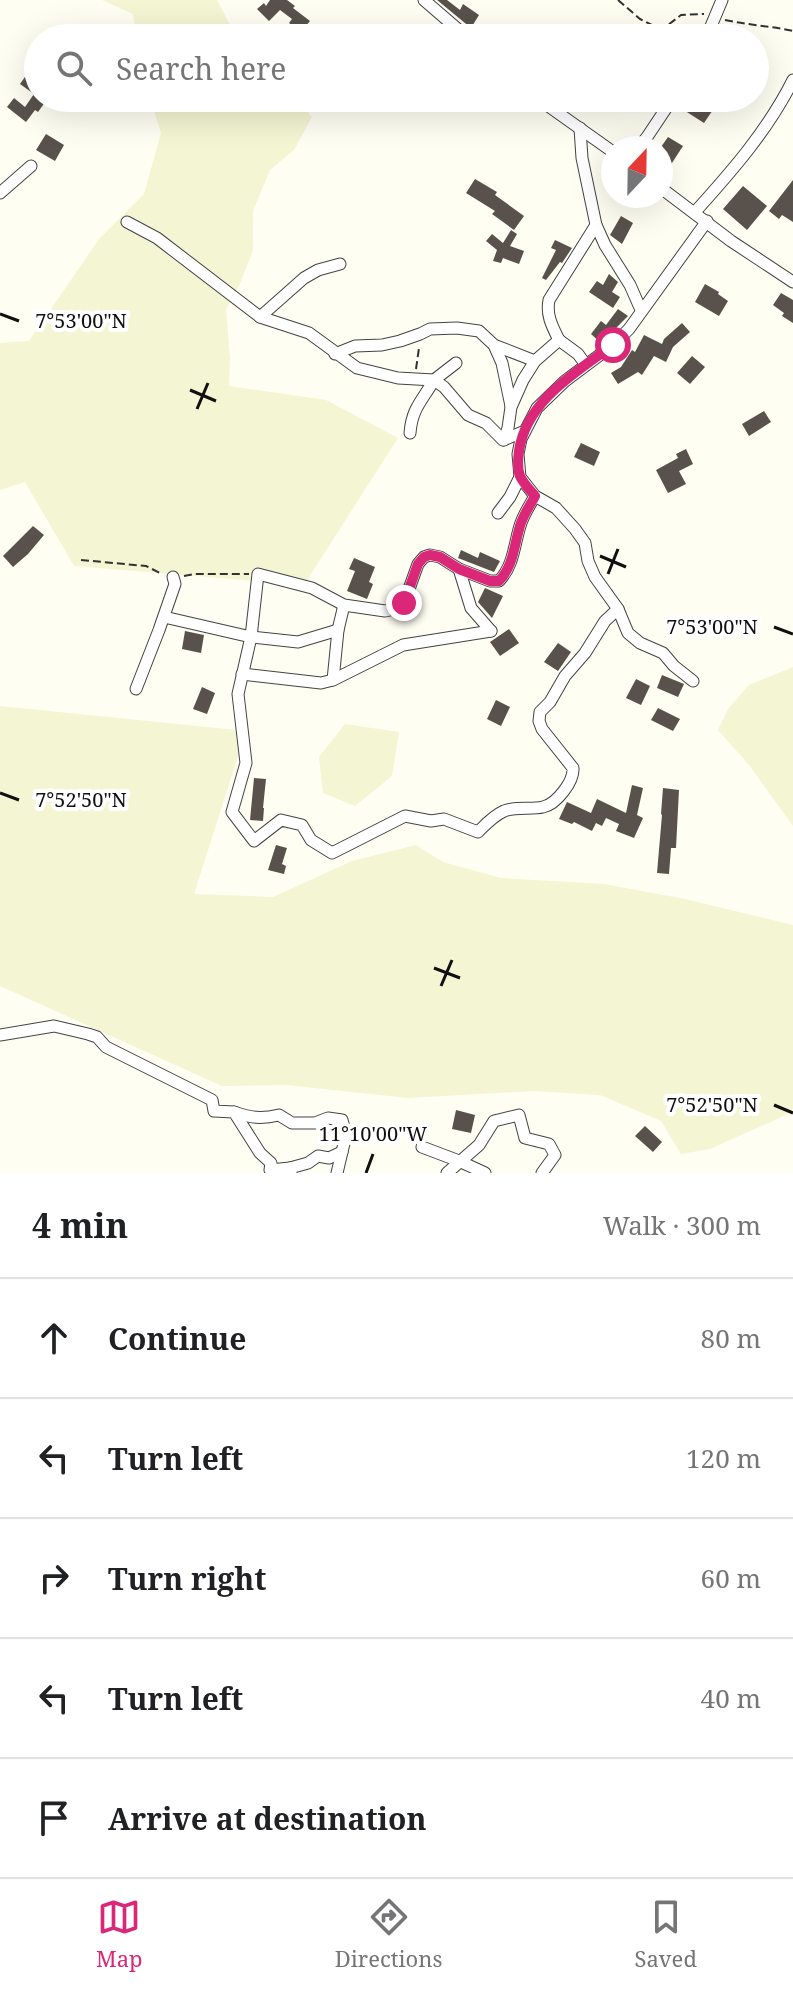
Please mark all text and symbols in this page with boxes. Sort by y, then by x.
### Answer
search box [24,24,769,112]
icon: search [52,46,96,90]
text: Search here [116,48,286,89]
north arrow [601,136,673,208]
text: 7°53'00"N [35,307,127,334]
route start [595,327,631,363]
route end [386,585,422,621]
text: 7°53'00"N [666,613,758,640]
text: 7°52'50"N [35,786,127,813]
text: 7°52'50"N [666,1091,758,1118]
text: 11°10'00"W [319,1120,427,1147]
text: 4 min [32,1202,128,1248]
text: Walk · 300 m [603,1207,761,1243]
icon: ahead [32,1316,76,1360]
text: Continue [108,1318,246,1359]
text: 80 m [701,1320,761,1356]
icon: left [32,1436,76,1480]
text: Turn left [108,1438,243,1479]
text: 120 m [686,1440,761,1476]
icon: right [32,1556,76,1600]
text: Turn right [108,1558,266,1599]
text: 60 m [701,1560,761,1596]
icon: left [32,1676,76,1720]
text: Turn left [108,1678,243,1719]
text: 40 m [701,1680,761,1716]
icon: arrive [32,1796,76,1840]
text: Arrive at destination [108,1798,427,1839]
tab: Map [96,1895,143,1973]
tab: Directions [335,1895,442,1973]
tab: Saved [635,1895,697,1973]

